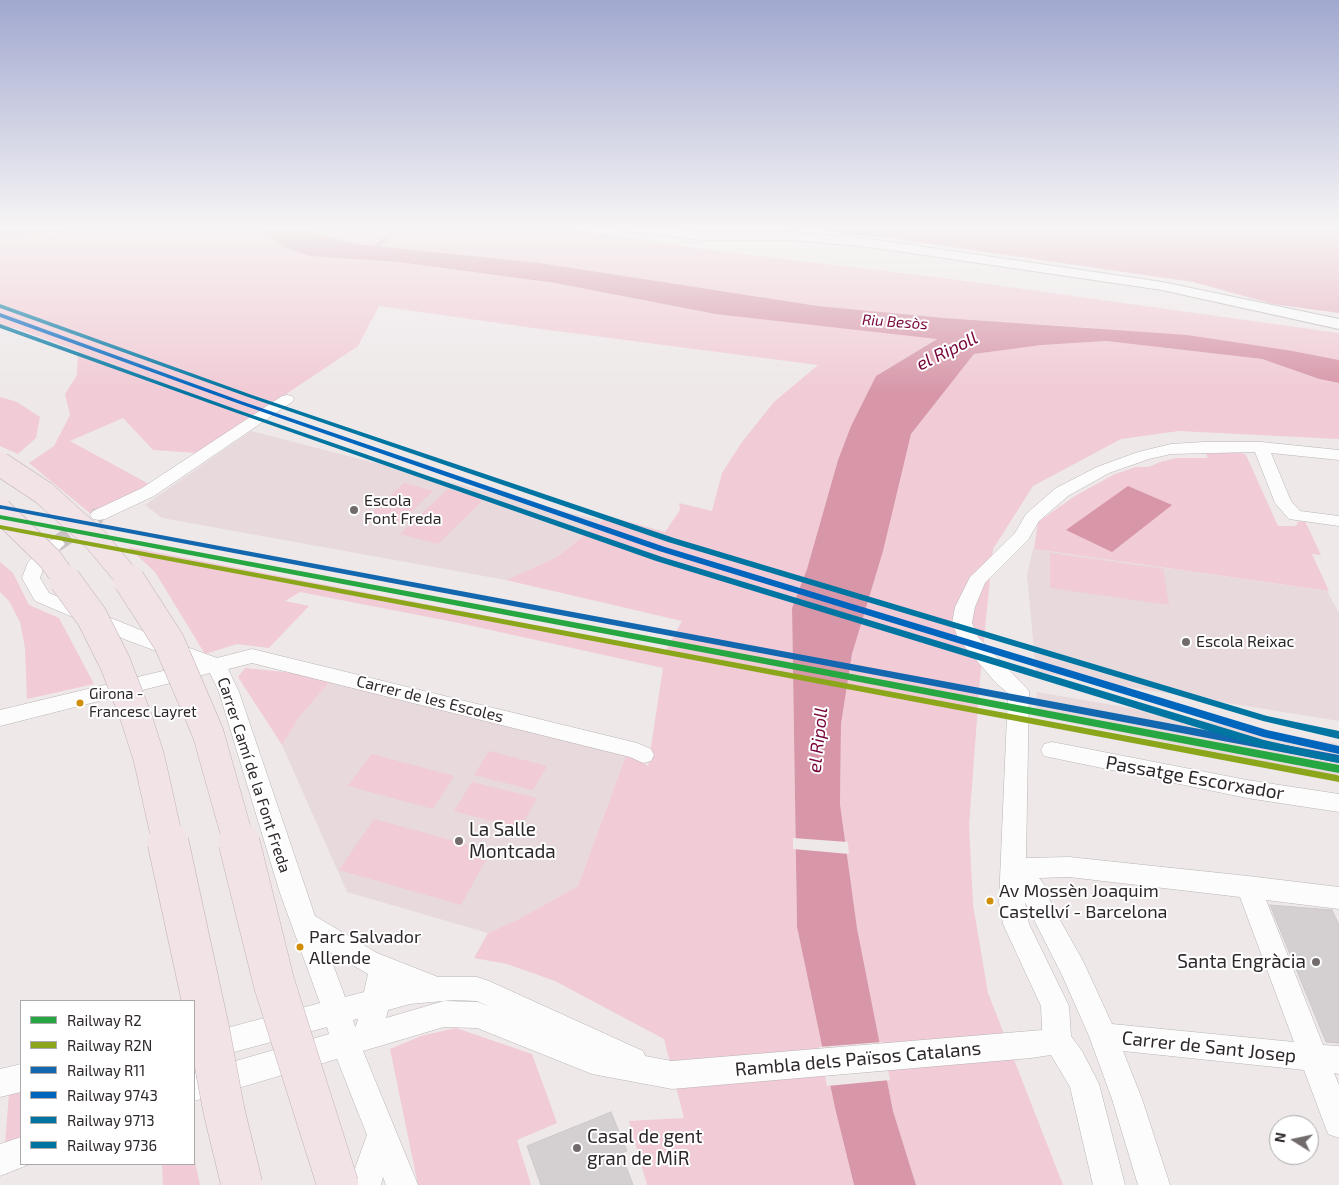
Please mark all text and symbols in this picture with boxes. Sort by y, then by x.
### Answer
water label: Riu Besòs [862,311,928,333]
water label: el Ripoll [913,327,981,375]
place label: Escola Font Freda [364,491,442,529]
marker: Escola Font Freda [348,504,360,516]
place label: Escola Reixac [1196,632,1294,652]
marker: Escola Reixac [1180,636,1192,648]
street label: Carrer de les Escoles [355,671,505,727]
street label: Carrer Camí de la Font Freda [213,675,295,875]
place label: Girona - Francesc Layret [89,685,197,720]
marker: Girona - Francesc Layret [75,698,85,708]
water label: el Ripoll [804,706,832,774]
street label: Passatge Escorxador [1104,751,1286,805]
place label: La Salle Montcada [469,819,556,863]
marker: La Salle Montcada [453,835,465,847]
place label: Av Mossèn Joaquim Castellví - Barcelona [999,880,1167,922]
marker: Av Mossèn Joaquim Castellví - Barcelona [985,896,995,906]
place label: Parc Salvador Allende [309,926,421,969]
marker: Parc Salvador Allende [295,942,305,952]
place label: Santa Engràcia [1177,951,1306,973]
marker: Santa Engràcia [1310,956,1322,968]
legend [20,1000,195,1165]
text: Railway R2 [67,1011,142,1029]
street label: Carrer de Sant Josep [1121,1026,1297,1068]
text: Railway R2N [67,1036,152,1054]
street label: Rambla dels Països Catalans [734,1037,982,1081]
text: Railway R11 [67,1061,145,1079]
text: Railway 9743 [67,1086,158,1104]
text: Railway 9713 [67,1111,155,1129]
north arrow [1269,1115,1319,1165]
place label: Casal de gent gran de MiR [587,1126,703,1170]
text: N [1270,1131,1289,1144]
text: Railway 9736 [67,1136,157,1154]
marker: Casal de gent gran de MiR [571,1142,583,1154]

